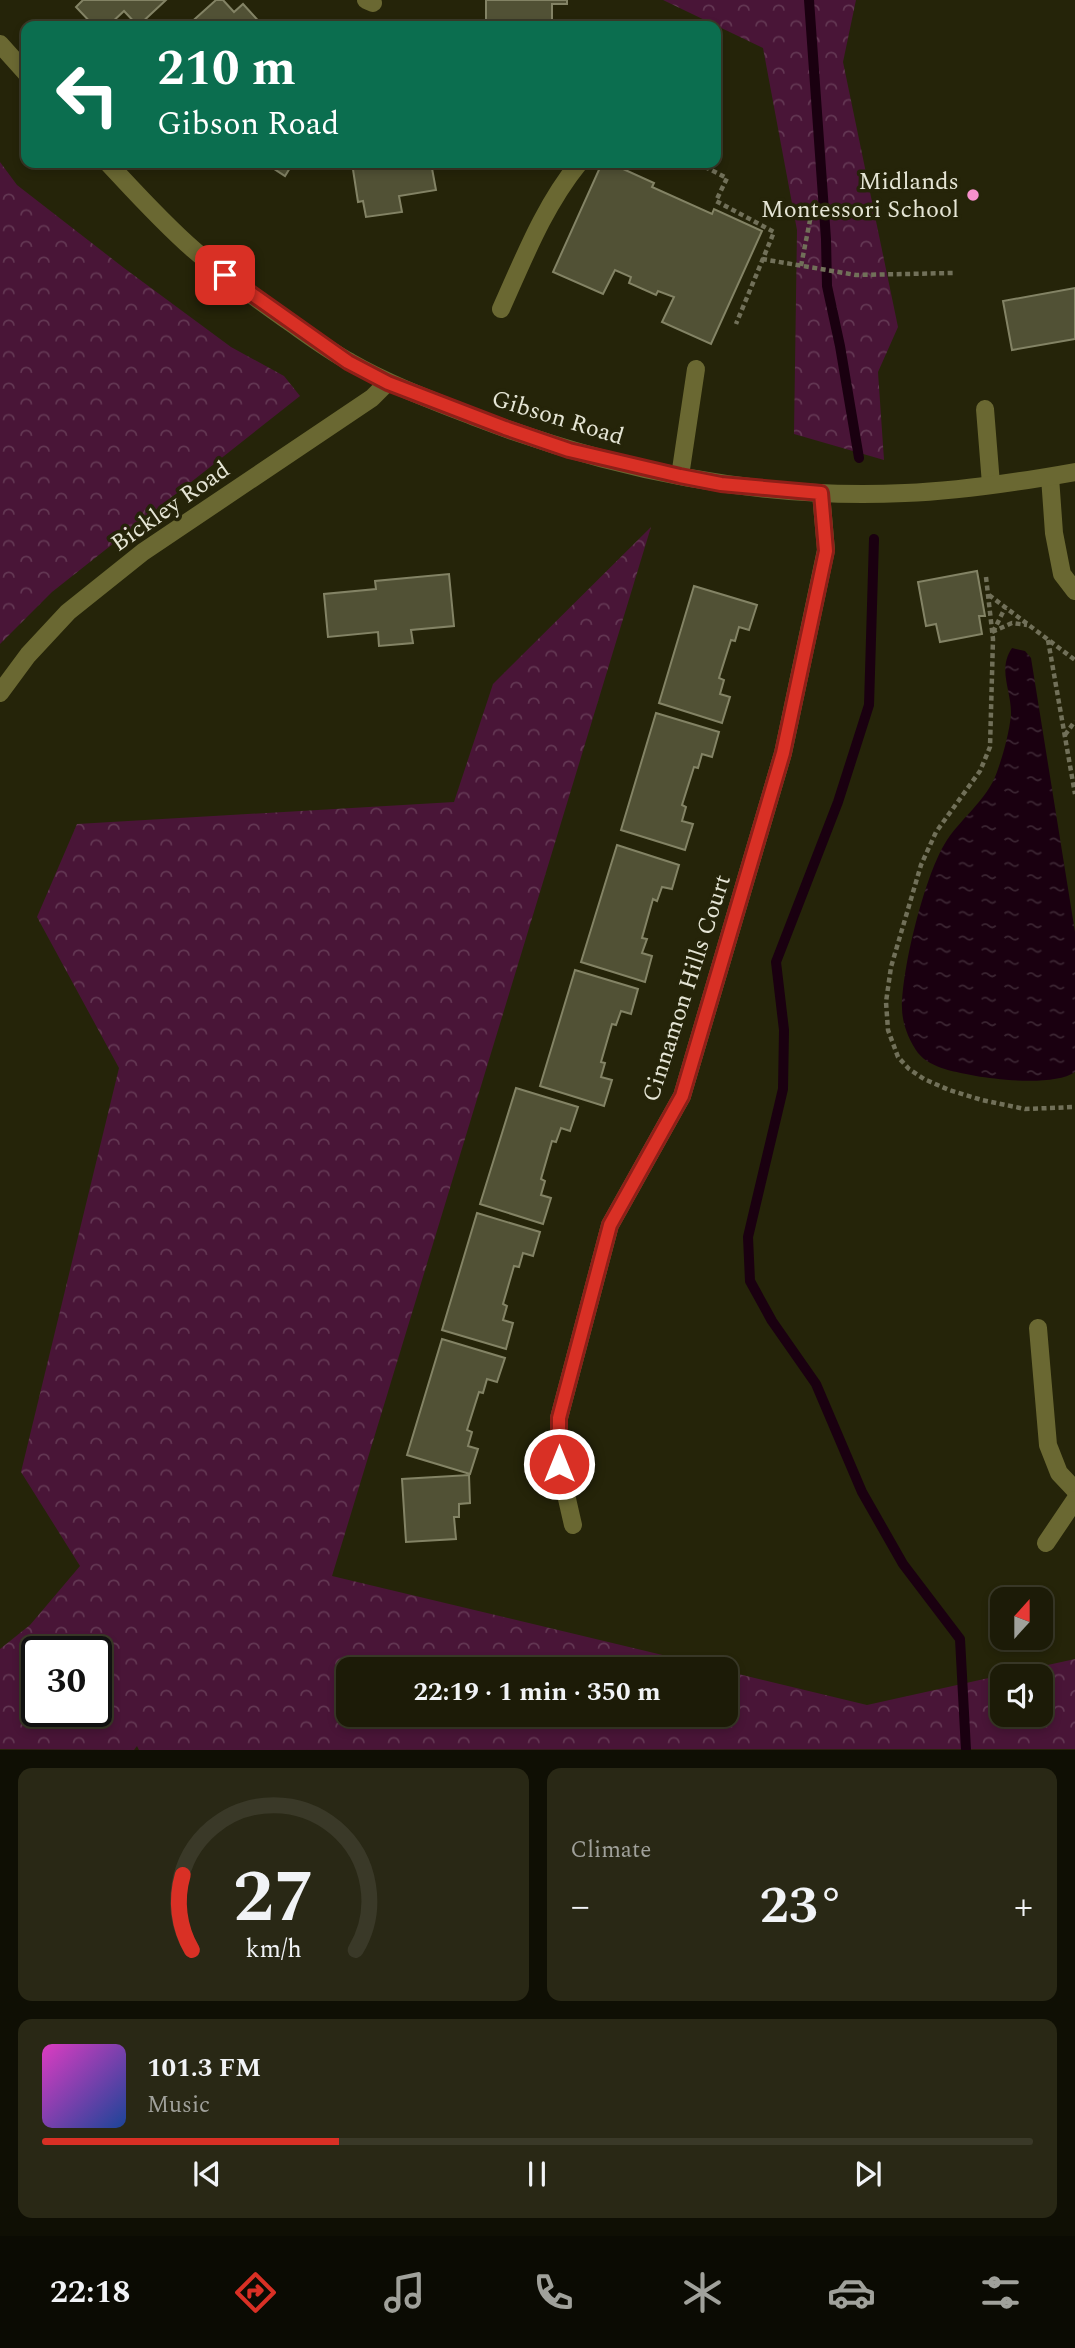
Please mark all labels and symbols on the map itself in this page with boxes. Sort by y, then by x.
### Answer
place label: Midlands Montessori School [761,164,959,228]
marker: Midlands Montessori School [965,187,981,203]
pin [195,245,255,305]
street label: Gibson Road [487,381,628,455]
street label: Bickley Road [104,452,238,561]
street label: Cinnamon Hills Court [633,870,741,1107]
position arrow [522,1427,596,1501]
north arrow [990,1587,1054,1650]
speed limit sign: 30 [21,1636,112,1727]

